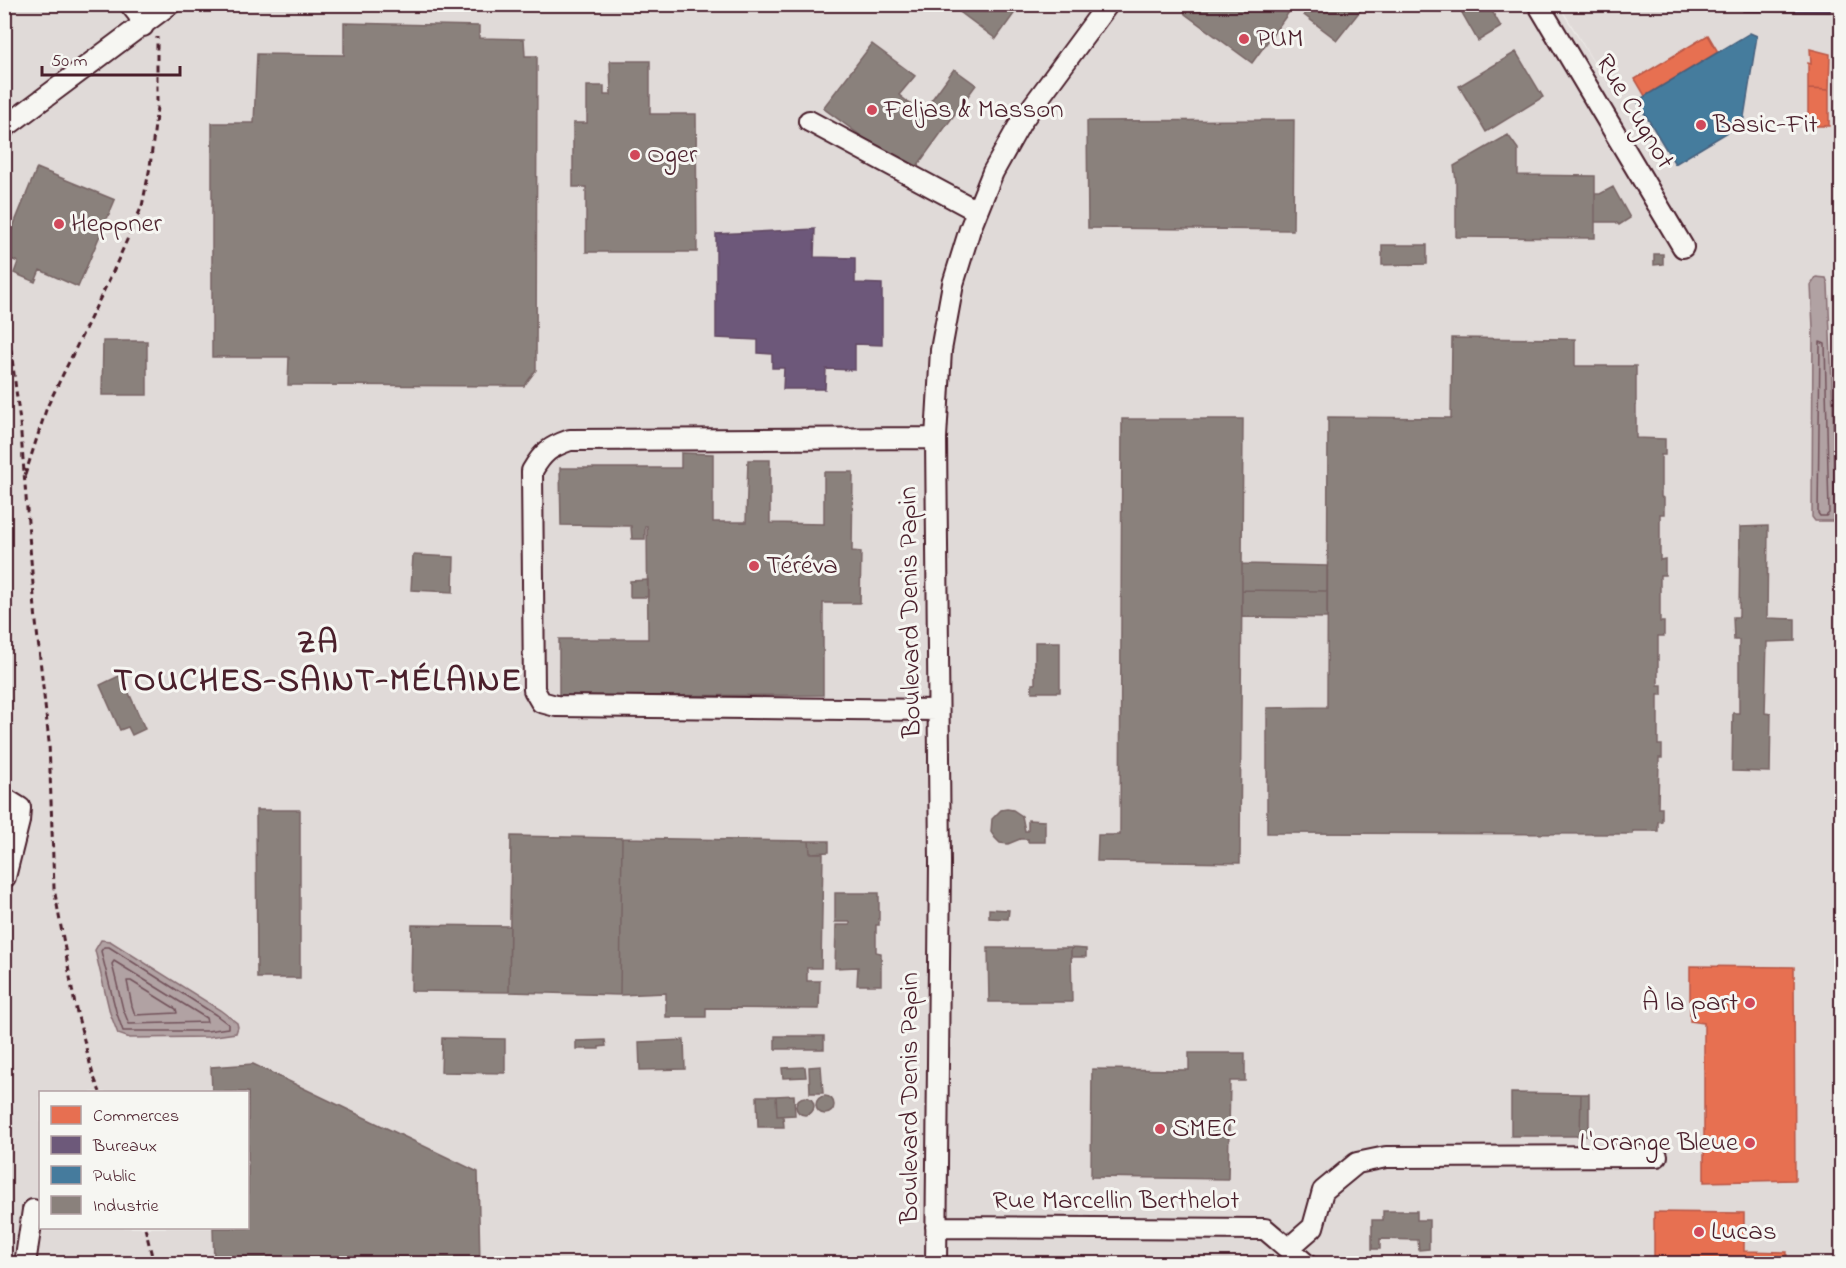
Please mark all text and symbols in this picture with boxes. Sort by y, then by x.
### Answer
place label: PUM [1256,20,1303,59]
marker: PUM [1237,32,1251,46]
scale bar [42,39,180,77]
street label: Rue Cugnot [1584,47,1684,177]
text: 50 m [51,49,88,75]
place label: Feljas & Masson [883,91,1064,130]
marker: Feljas & Masson [865,103,879,117]
place label: Basic-Fit [1712,106,1818,145]
marker: Basic-Fit [1694,118,1708,132]
place label: Oger [647,136,698,175]
marker: Oger [628,148,642,162]
place label: Heppner [71,205,163,244]
marker: Heppner [52,217,66,231]
street label: Boulevard Denis Papin [889,486,933,739]
place label: Téréva [766,547,838,586]
marker: Téréva [747,559,761,573]
district label: ZA TOUCHES-SAINT-MÉLAINE [113,620,523,706]
street label: Boulevard Denis Papin [891,972,930,1225]
place label: À la part [1642,984,1738,1023]
marker: À la part [1743,996,1757,1010]
legend [39,1091,249,1229]
text: Commerces [93,1104,179,1130]
place label: SMEC [1172,1110,1237,1149]
marker: SMEC [1153,1122,1167,1136]
place label: L'Orange Bleue [1580,1124,1739,1163]
text: Bureaux [92,1134,157,1160]
marker: L'Orange Bleue [1743,1136,1757,1150]
text: Public [93,1164,136,1190]
street label: Rue Marcellin Berthelot [993,1182,1239,1221]
text: Industrie [93,1194,159,1220]
place label: Lucas [1711,1213,1777,1252]
marker: Lucas [1692,1225,1706,1239]

